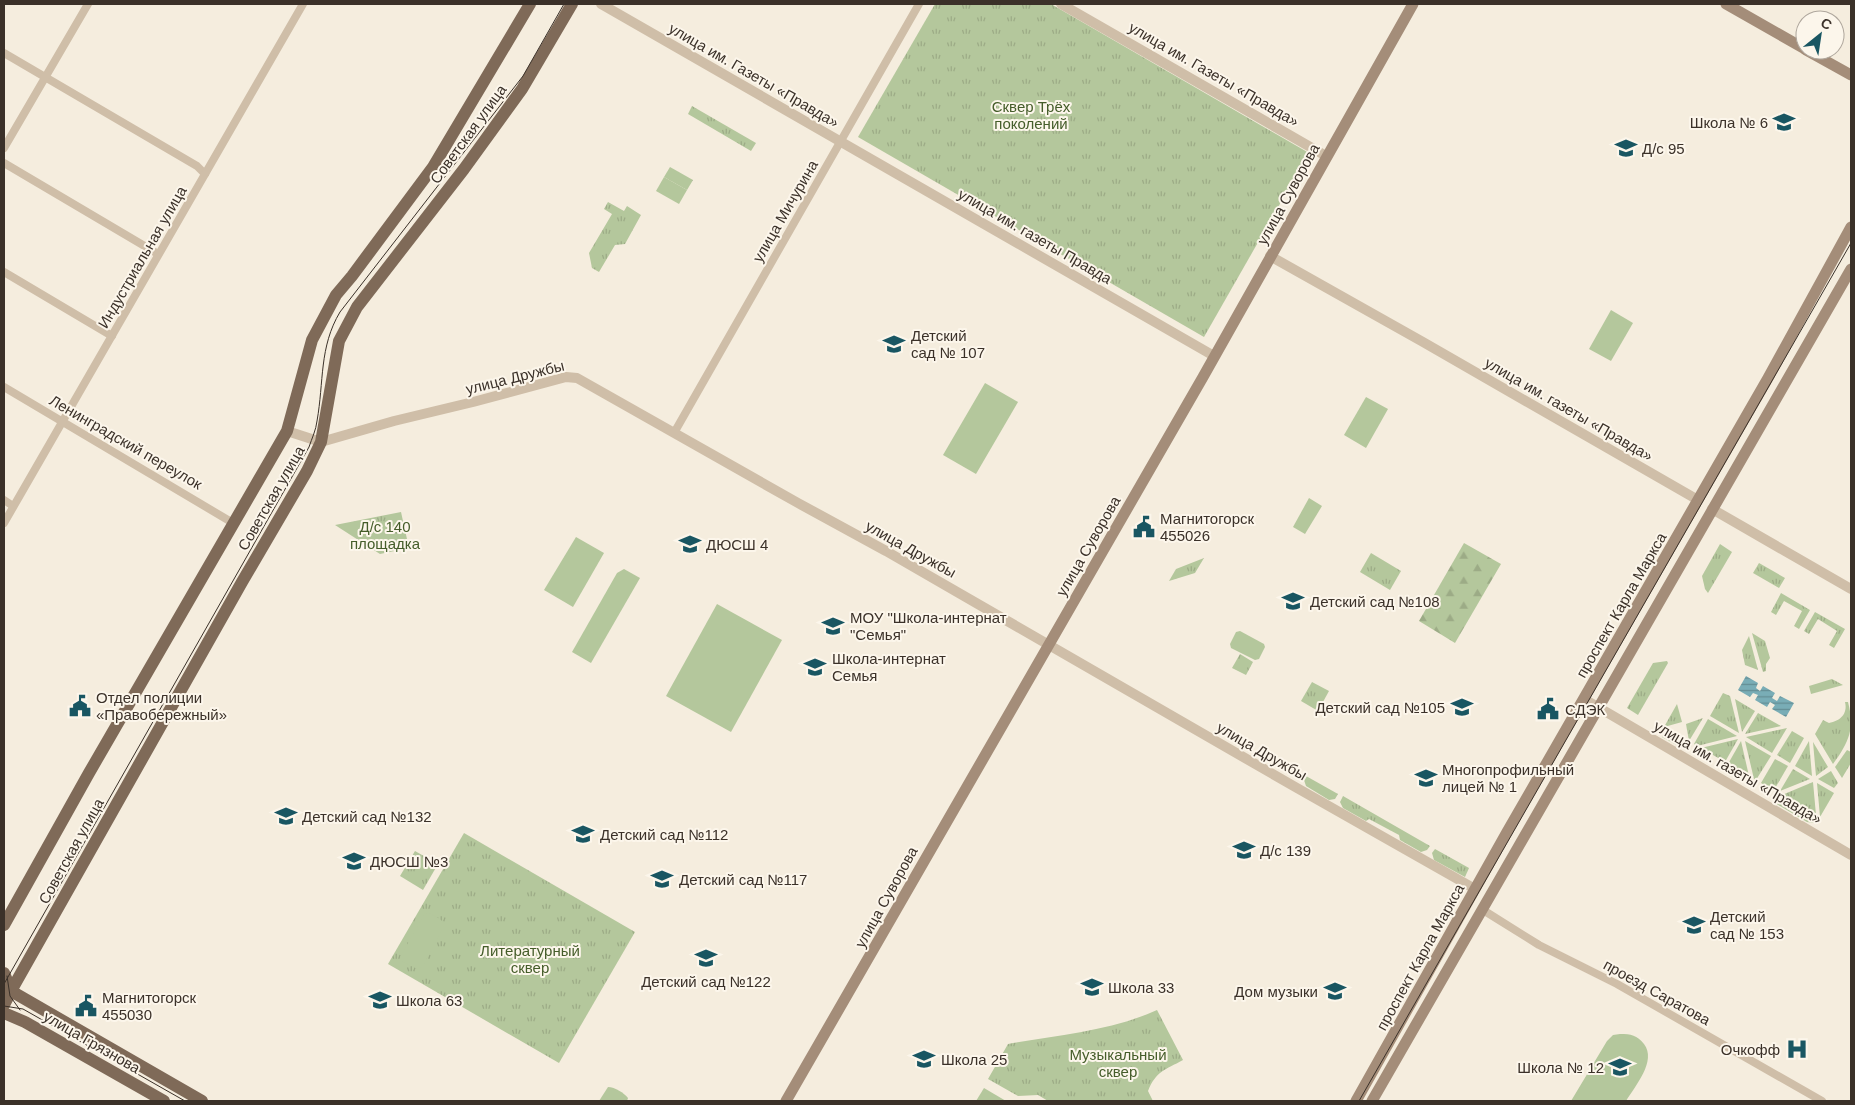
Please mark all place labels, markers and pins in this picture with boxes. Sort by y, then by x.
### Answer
school or university icon: Школа № 6 [1771,109,1797,135]
place label: Школа № 6 [1690,114,1768,131]
school or university icon: Д/с 95 [1613,135,1639,161]
place label: Д/с 95 [1642,140,1685,157]
place label: Детский сад № 107 [911,327,985,361]
school or university icon: Детский сад № 107 [881,331,907,357]
place label: Магнитогорск 455026 [1160,510,1255,544]
public building icon: Магнитогорск 455026 [1131,514,1157,540]
school or university icon: ДЮСШ 4 [677,531,703,557]
place label: ДЮСШ 4 [706,536,768,553]
school or university icon: Детский сад №108 [1280,588,1306,614]
place label: Детский сад №108 [1310,593,1440,610]
place label: МОУ "Школа-интернат "Семья" [850,609,1007,643]
school or university icon: МОУ "Школа-интернат "Семья" [820,613,846,639]
place label: Школа-интернат Семья [832,650,946,684]
school or university icon: Школа-интернат Семья [802,654,828,680]
place label: Отдел полиции «Правобережный» [96,689,227,723]
public building icon: Отдел полиции «Правобережный» [67,693,93,719]
school or university icon: Детский сад №105 [1449,694,1475,720]
public building icon: СДЭК [1535,696,1561,722]
place label: Детский сад №105 [1315,699,1445,716]
place label: СДЭК [1565,701,1605,718]
place label: Многопрофильный лицей № 1 [1442,761,1574,795]
school or university icon: Многопрофильный лицей № 1 [1413,765,1439,791]
school or university icon: Детский сад №132 [273,803,299,829]
place label: Детский сад №132 [302,808,432,825]
school or university icon: Детский сад №112 [570,821,596,847]
place label: Детский сад №112 [600,826,728,843]
school or university icon: Д/с 139 [1231,837,1257,863]
place label: Д/с 139 [1260,842,1311,859]
school or university icon: ДЮСШ №3 [341,848,367,874]
place label: ДЮСШ №3 [370,853,448,870]
school or university icon: Детский сад №117 [649,866,675,892]
place label: Детский сад №117 [679,871,807,888]
place label: Детский сад № 153 [1710,908,1784,942]
school or university icon: Детский сад № 153 [1681,912,1707,938]
school or university icon: Детский сад №122 [693,945,719,971]
place label: Детский сад №122 [641,973,771,990]
school or university icon: Школа 33 [1079,974,1105,1000]
school or university icon: Дом музыки [1322,978,1348,1004]
place label: Школа 33 [1108,979,1174,996]
place label: Дом музыки [1234,983,1318,1000]
school or university icon: Школа 63 [367,987,393,1013]
place label: Магнитогорск 455030 [102,989,197,1023]
place label: Школа 63 [396,992,462,1009]
public building icon: Магнитогорск 455030 [73,993,99,1019]
hospital icon: Очкофф [1784,1036,1810,1062]
place label: Очкофф [1721,1041,1780,1058]
school or university icon: Школа 25 [911,1046,937,1072]
place label: Школа 25 [941,1051,1007,1068]
school or university icon: Школа № 12 [1607,1054,1633,1080]
place label: Школа № 12 [1517,1059,1604,1076]

